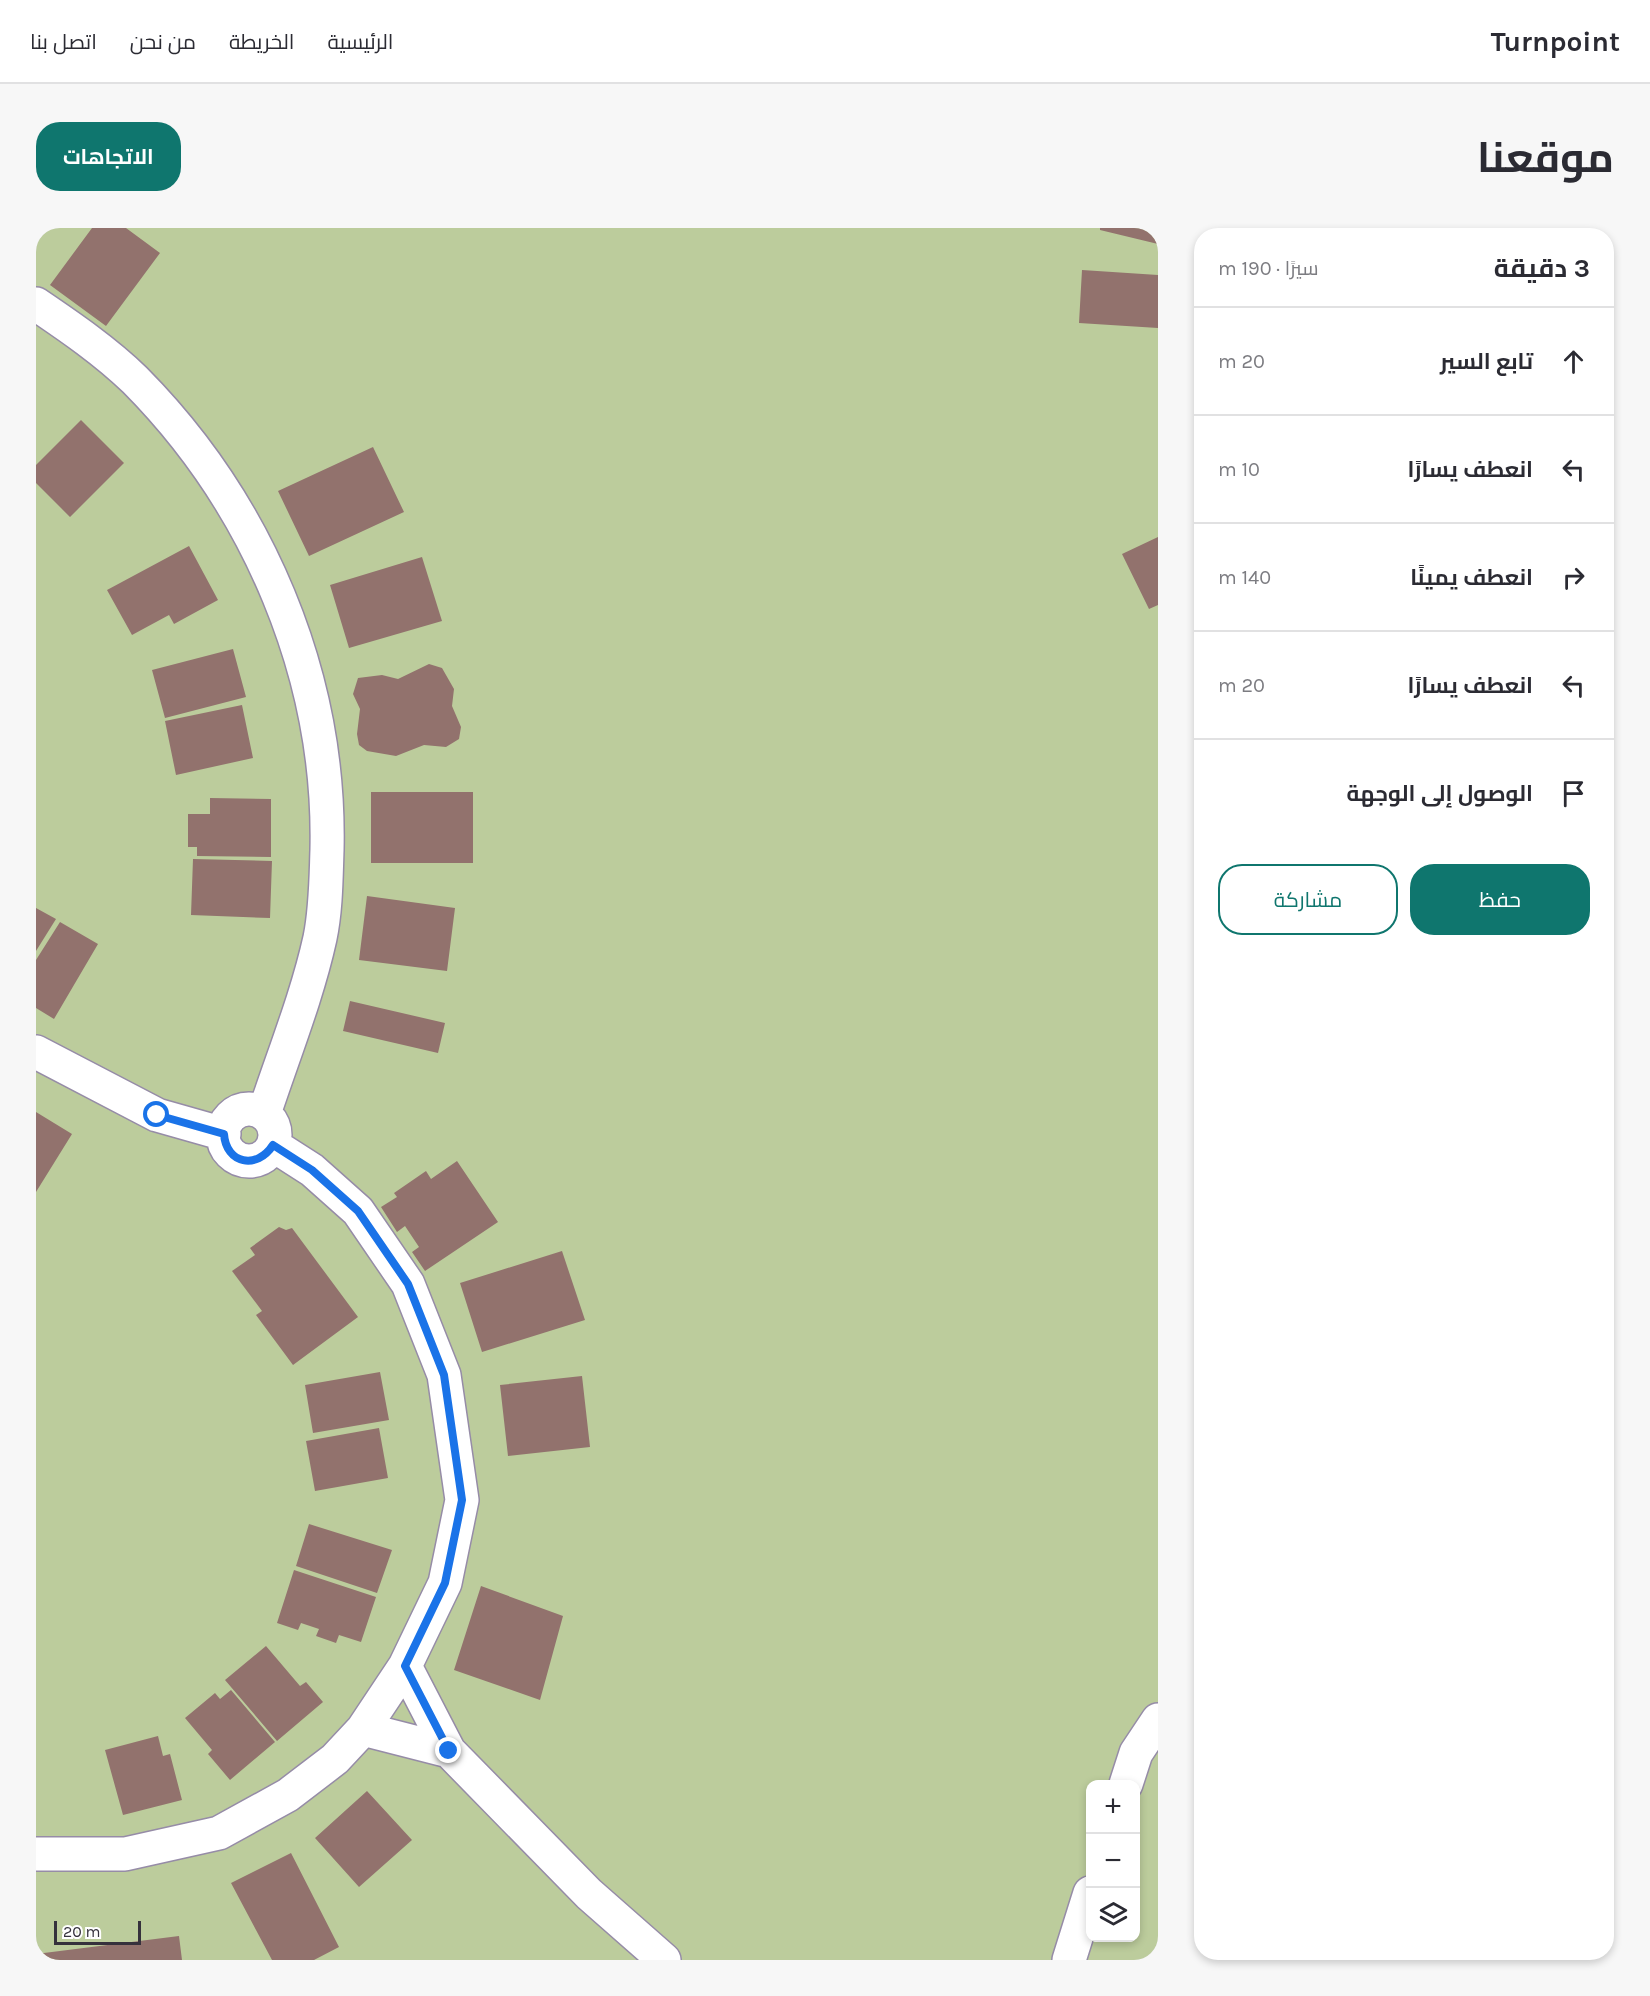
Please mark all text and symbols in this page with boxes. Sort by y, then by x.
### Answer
text: Turnpoint [1491,25,1620,58]
text: اتصل بنا [30,30,97,54]
text: من نحن [130,30,196,54]
text: الخريطة [229,30,294,54]
text: الرئيسية [327,30,393,54]
button: الاتجاهات [36,122,181,191]
text: موقعنا [1477,133,1614,183]
text: 3 دقيقة [1494,253,1590,284]
text: سيرًا · 190 m [1218,257,1318,280]
icon: ahead [1557,345,1590,378]
text: تابع السير [1440,349,1533,375]
text: 20 m [1218,350,1265,373]
icon: left [1557,453,1590,486]
text: انعطف يسارًا [1407,457,1533,483]
text: 10 m [1218,458,1260,481]
icon: right [1557,561,1590,594]
text: انعطف يمينًا [1410,565,1533,591]
text: 140 m [1218,566,1271,589]
icon: left [1557,669,1590,702]
text: انعطف يسارًا [1407,673,1533,699]
text: 20 m [1218,674,1265,697]
icon: arrive [1557,777,1590,810]
text: الوصول إلى الوجهة [1347,781,1533,807]
button: مشاركة [1218,864,1398,935]
button: حفظ [1410,864,1590,935]
route start [143,1101,169,1127]
route end [435,1737,461,1763]
map controls [1086,1780,1140,1942]
button: + [1086,1780,1140,1834]
button: − [1086,1834,1140,1888]
button: layers [1086,1888,1140,1942]
scale bar [54,1918,141,1946]
text: 20 m [63,1922,101,1941]

